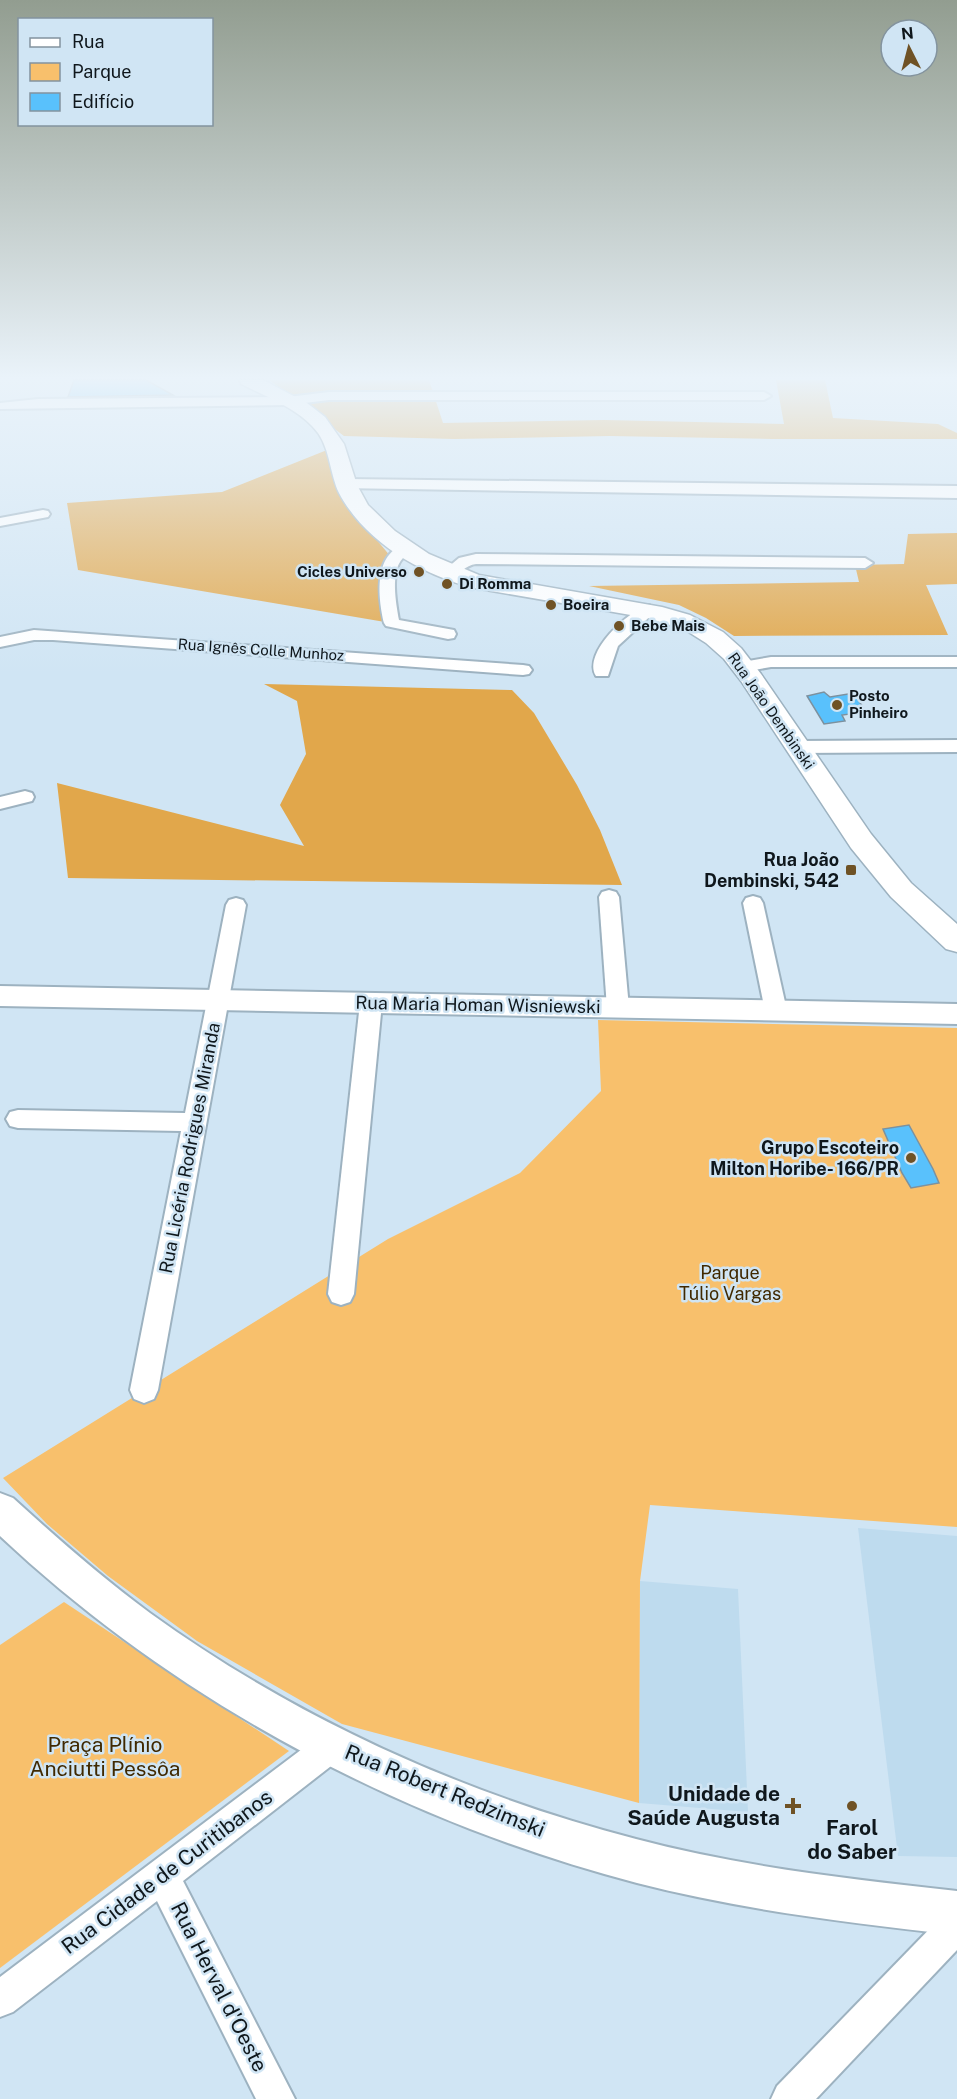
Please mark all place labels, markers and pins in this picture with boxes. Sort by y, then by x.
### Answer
place label: Cicles Universo [297,563,407,580]
marker: Cicles Universo [412,565,426,579]
place label: Di Romma [459,575,531,592]
marker: Di Romma [440,577,454,591]
place label: Boeira [563,596,609,613]
marker: Boeira [544,598,558,612]
place label: Bebe Mais [631,617,705,634]
marker: Bebe Mais [612,619,626,633]
place label: Posto Pinheiro [849,687,908,721]
marker: Posto Pinheiro [830,698,844,712]
place label: Rua João Dembinski, 542 [704,849,839,891]
marker: Rua João Dembinski, 542 [844,863,858,877]
place label: Grupo Escoteiro Milton Horibe- 166/PR [710,1137,899,1179]
marker: Grupo Escoteiro Milton Horibe- 166/PR [904,1151,918,1165]
place label: Unidade de Saúde Augusta [627,1781,780,1830]
marker: Unidade de Saúde Augusta [784,1797,802,1815]
marker: Farol do Saber [845,1799,859,1813]
place label: Farol do Saber [807,1815,897,1864]

